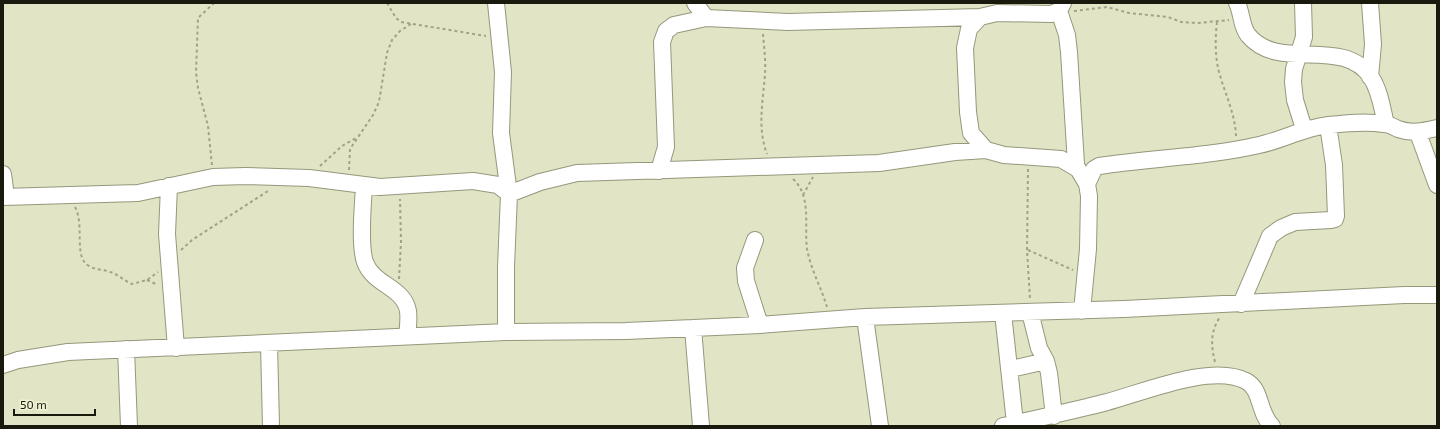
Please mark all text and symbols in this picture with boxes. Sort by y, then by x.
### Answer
scale bar [14,391,95,417]
text: 50 m [20,397,47,411]

